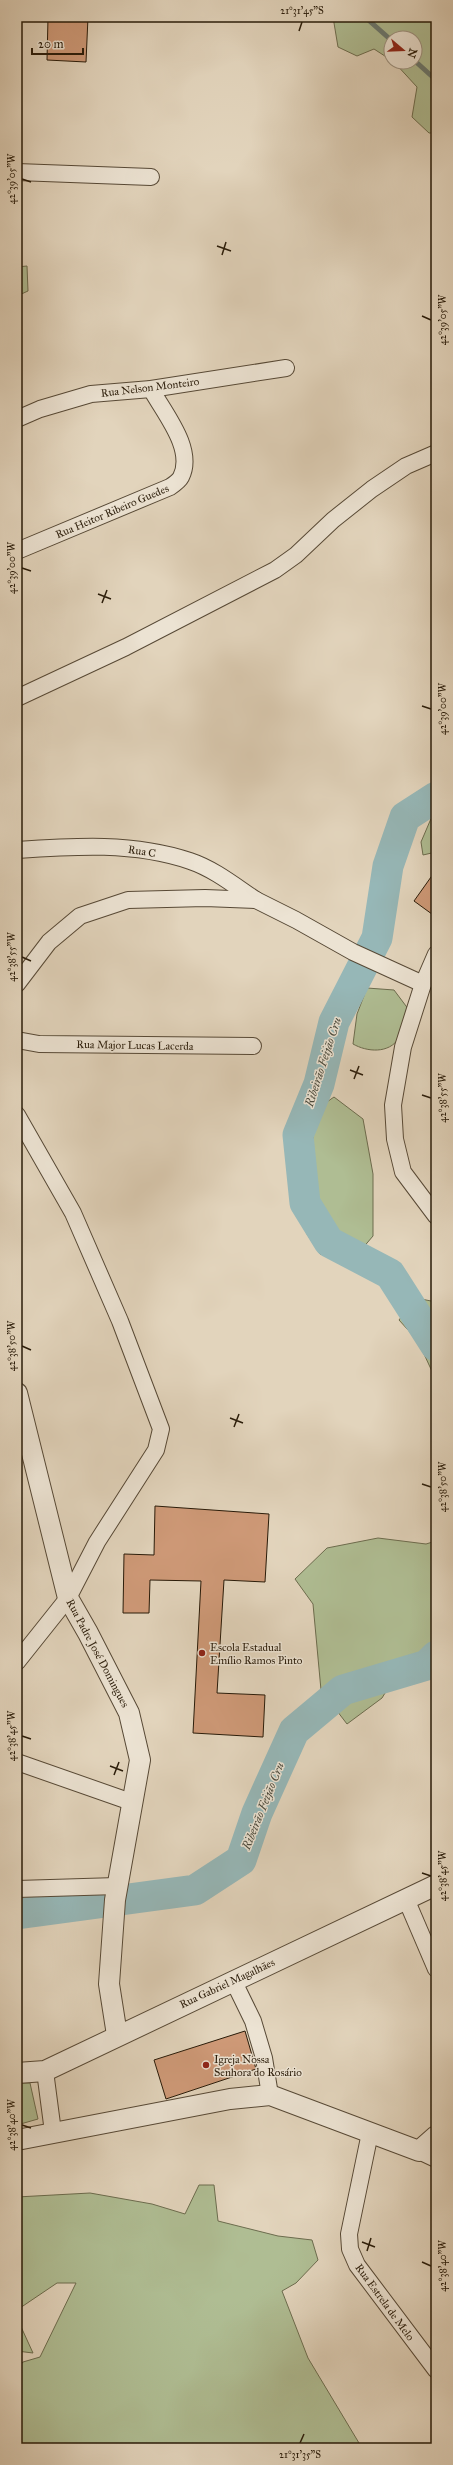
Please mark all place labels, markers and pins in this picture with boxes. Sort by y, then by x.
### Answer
place label: Escola Estadual Emílio Ramos Pinto [210,1641,303,1667]
marker: Escola Estadual Emílio Ramos Pinto [197,1648,207,1658]
place label: Igreja Nossa Senhora do Rosário [214,2053,302,2079]
marker: Igreja Nossa Senhora do Rosário [201,2060,211,2070]

